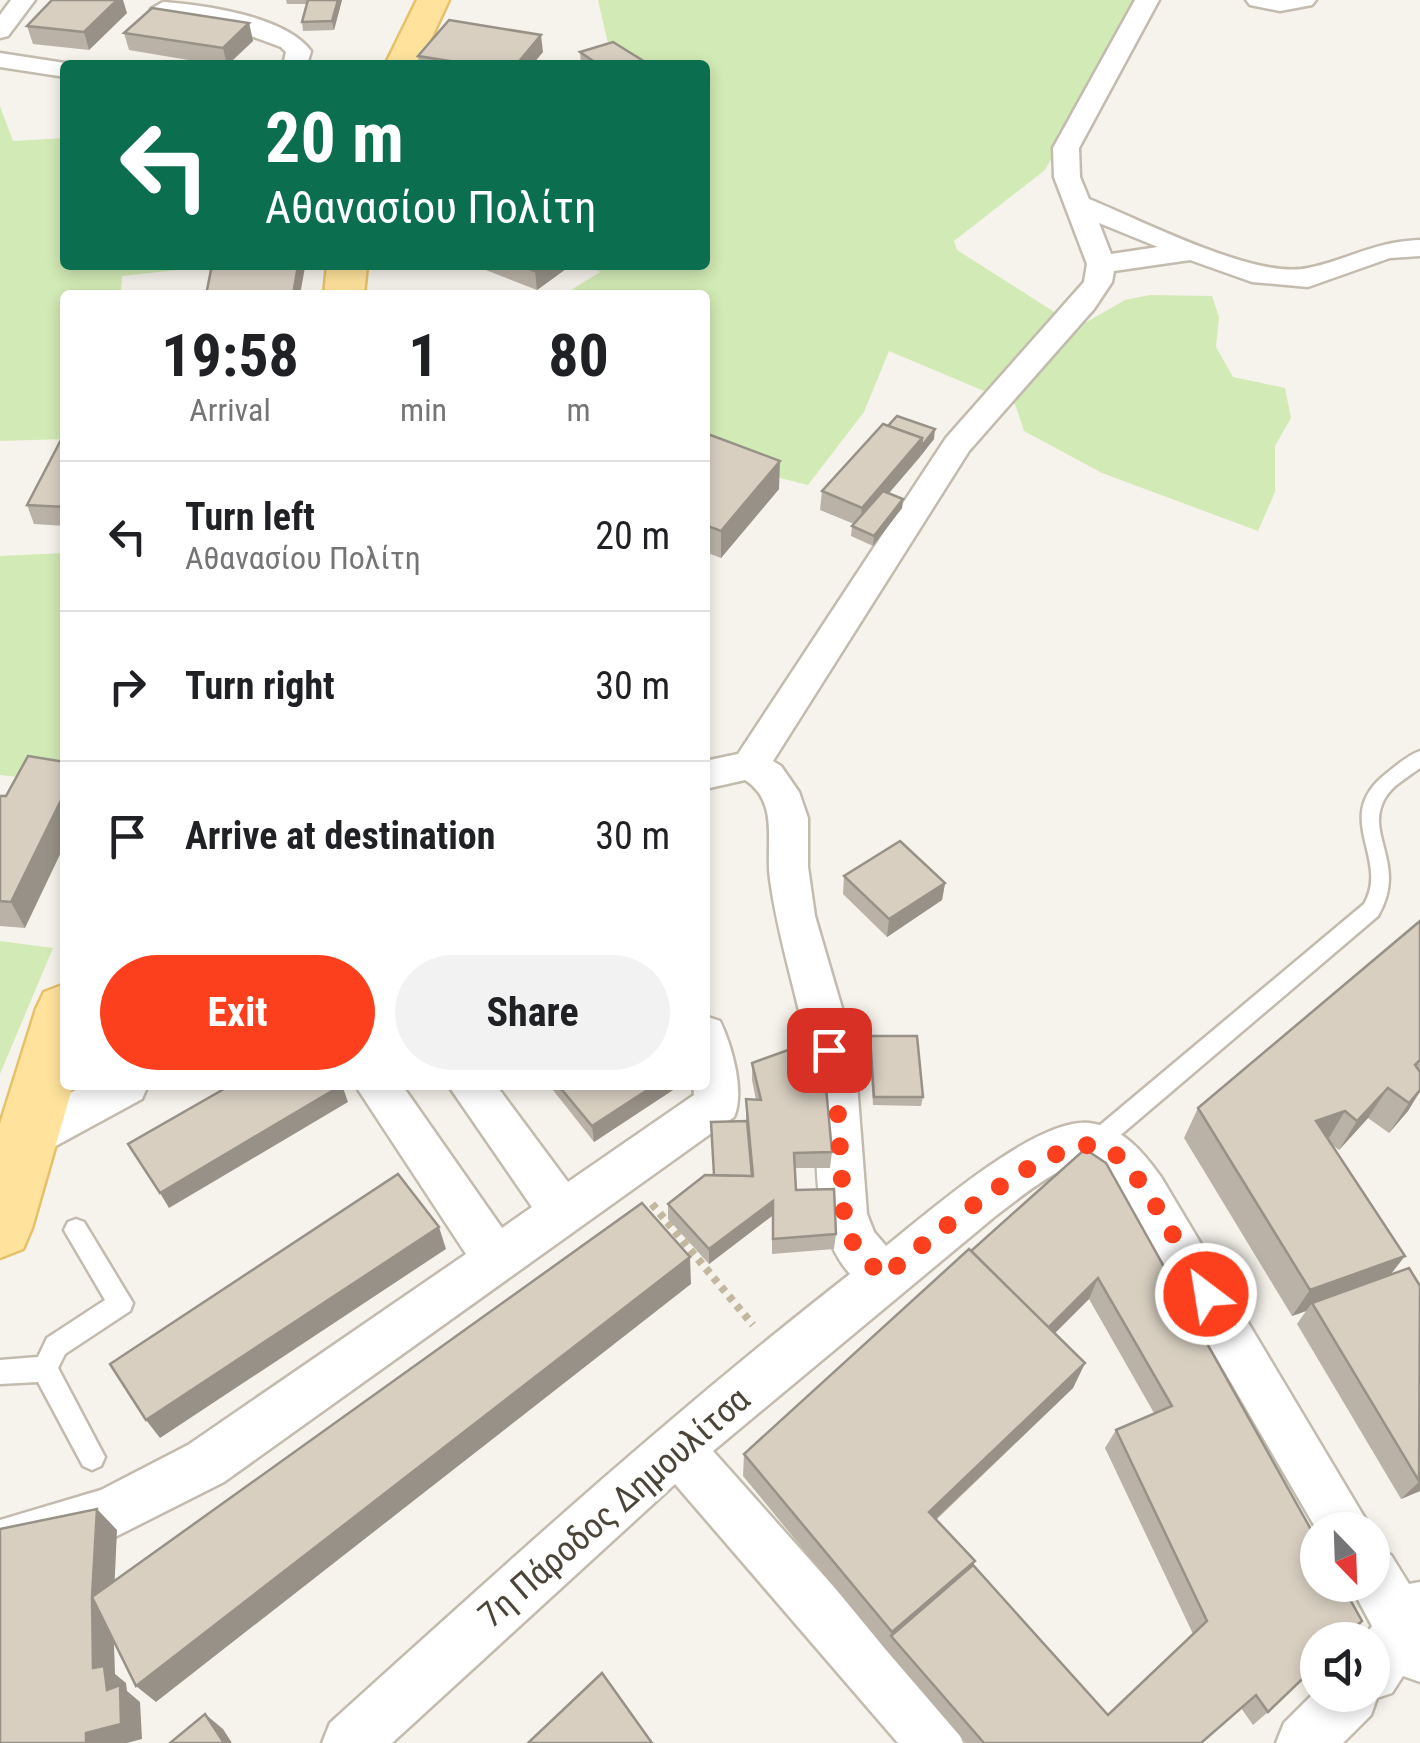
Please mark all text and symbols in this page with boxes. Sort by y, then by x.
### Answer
text: 20 m [265,97,404,179]
icon: left [100,100,230,230]
text: Αθανασίου Πολίτη [265,181,596,234]
text: 19:58 [161,320,299,391]
text: 1 [408,320,439,391]
text: 80 [548,320,609,391]
text: Arrival [189,391,271,429]
text: min [400,391,447,429]
text: m [566,391,591,429]
text: Turn left [185,495,315,539]
icon: left [100,509,155,564]
text: 20 m [595,514,670,558]
text: Αθανασίου Πολίτη [185,539,421,577]
icon: right [100,659,155,714]
text: Turn right [185,664,335,708]
text: 30 m [595,664,670,708]
icon: arrive [100,809,155,864]
text: Arrive at destination [185,814,495,858]
text: 30 m [595,814,670,858]
button: Exit [100,955,375,1070]
button: Share [395,955,670,1070]
pin [787,1008,872,1093]
icon: arrive [802,1023,857,1078]
position arrow [1154,1242,1258,1346]
street label: 7η Πάροδος Δημουλίτσα [471,1379,758,1636]
north arrow [1300,1512,1390,1602]
map controls [1300,1512,1390,1712]
button: sound [1300,1622,1390,1712]

